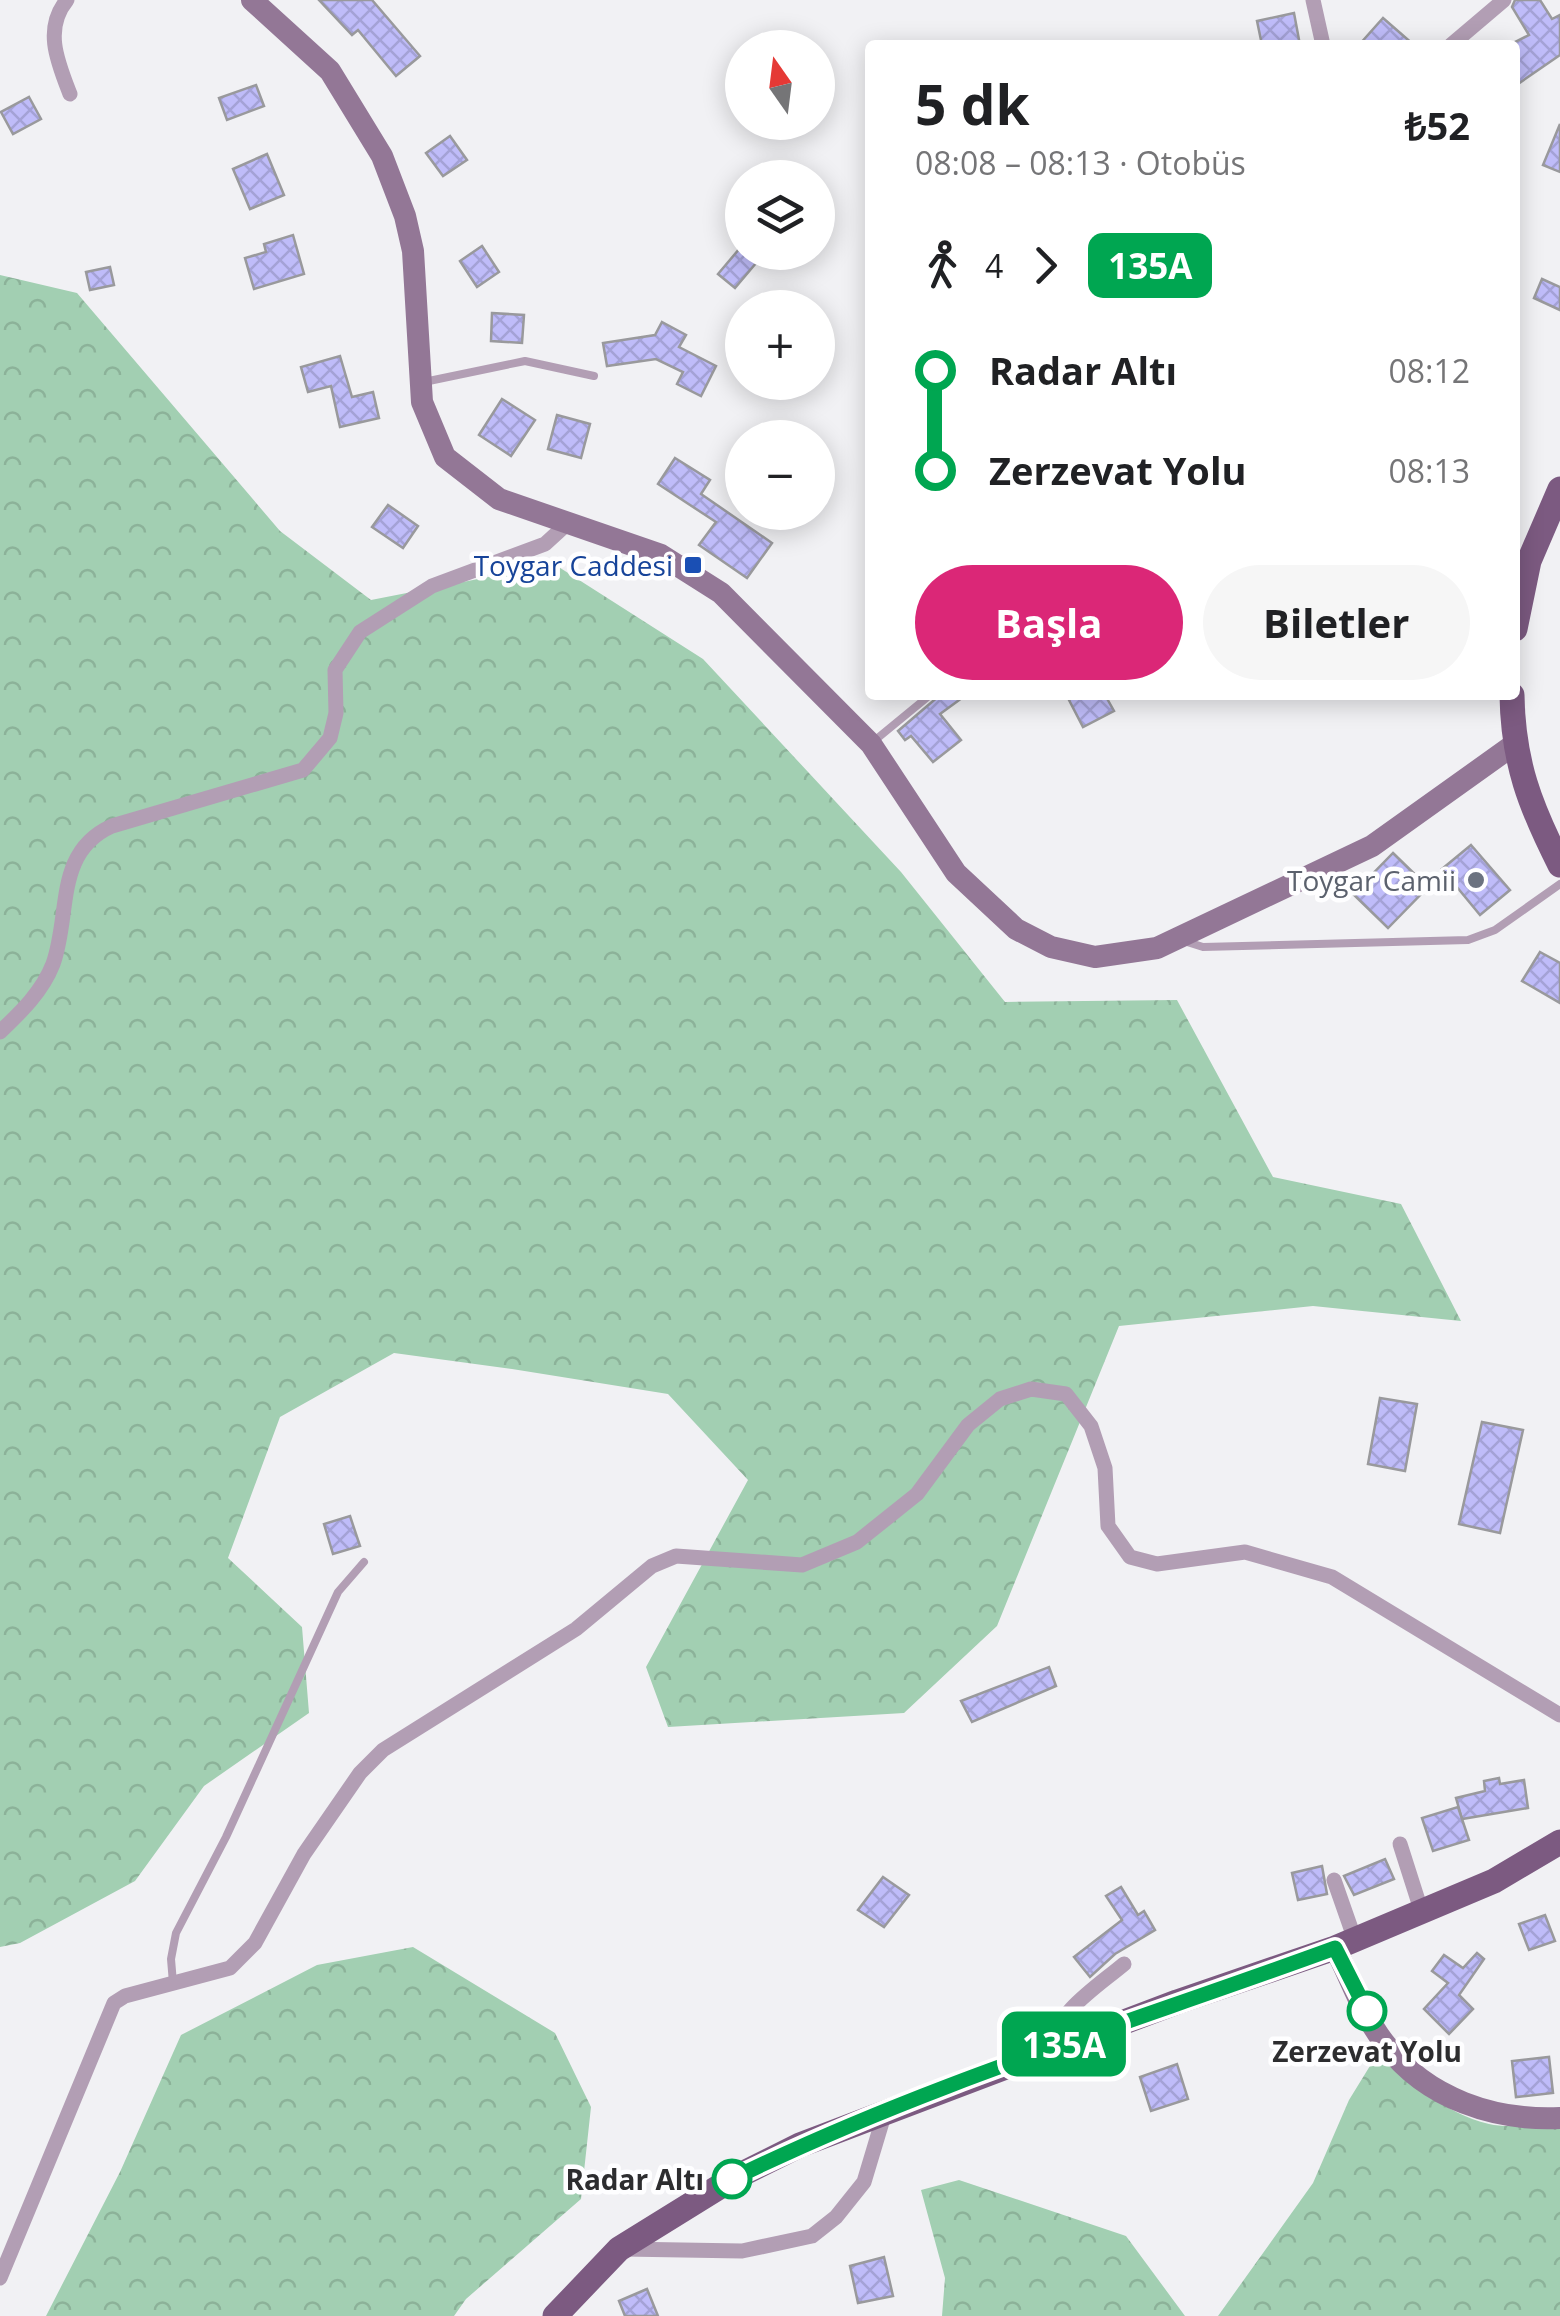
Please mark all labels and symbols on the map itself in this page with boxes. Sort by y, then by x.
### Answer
north arrow [725,30,835,140]
place label: Toygar Caddesi [474,546,673,584]
marker: Toygar Caddesi [682,554,704,576]
place label: Toygar Camii [1287,861,1456,899]
marker: Toygar Camii [1465,869,1487,891]
marker: Zerzevat Yolu [1348,1992,1386,2030]
line badge: 135A [994,2012,1134,2076]
place label: Zerzevat Yolu [1272,2032,1462,2070]
place label: Radar Altı [565,2160,704,2198]
marker: Radar Altı [713,2160,751,2198]

